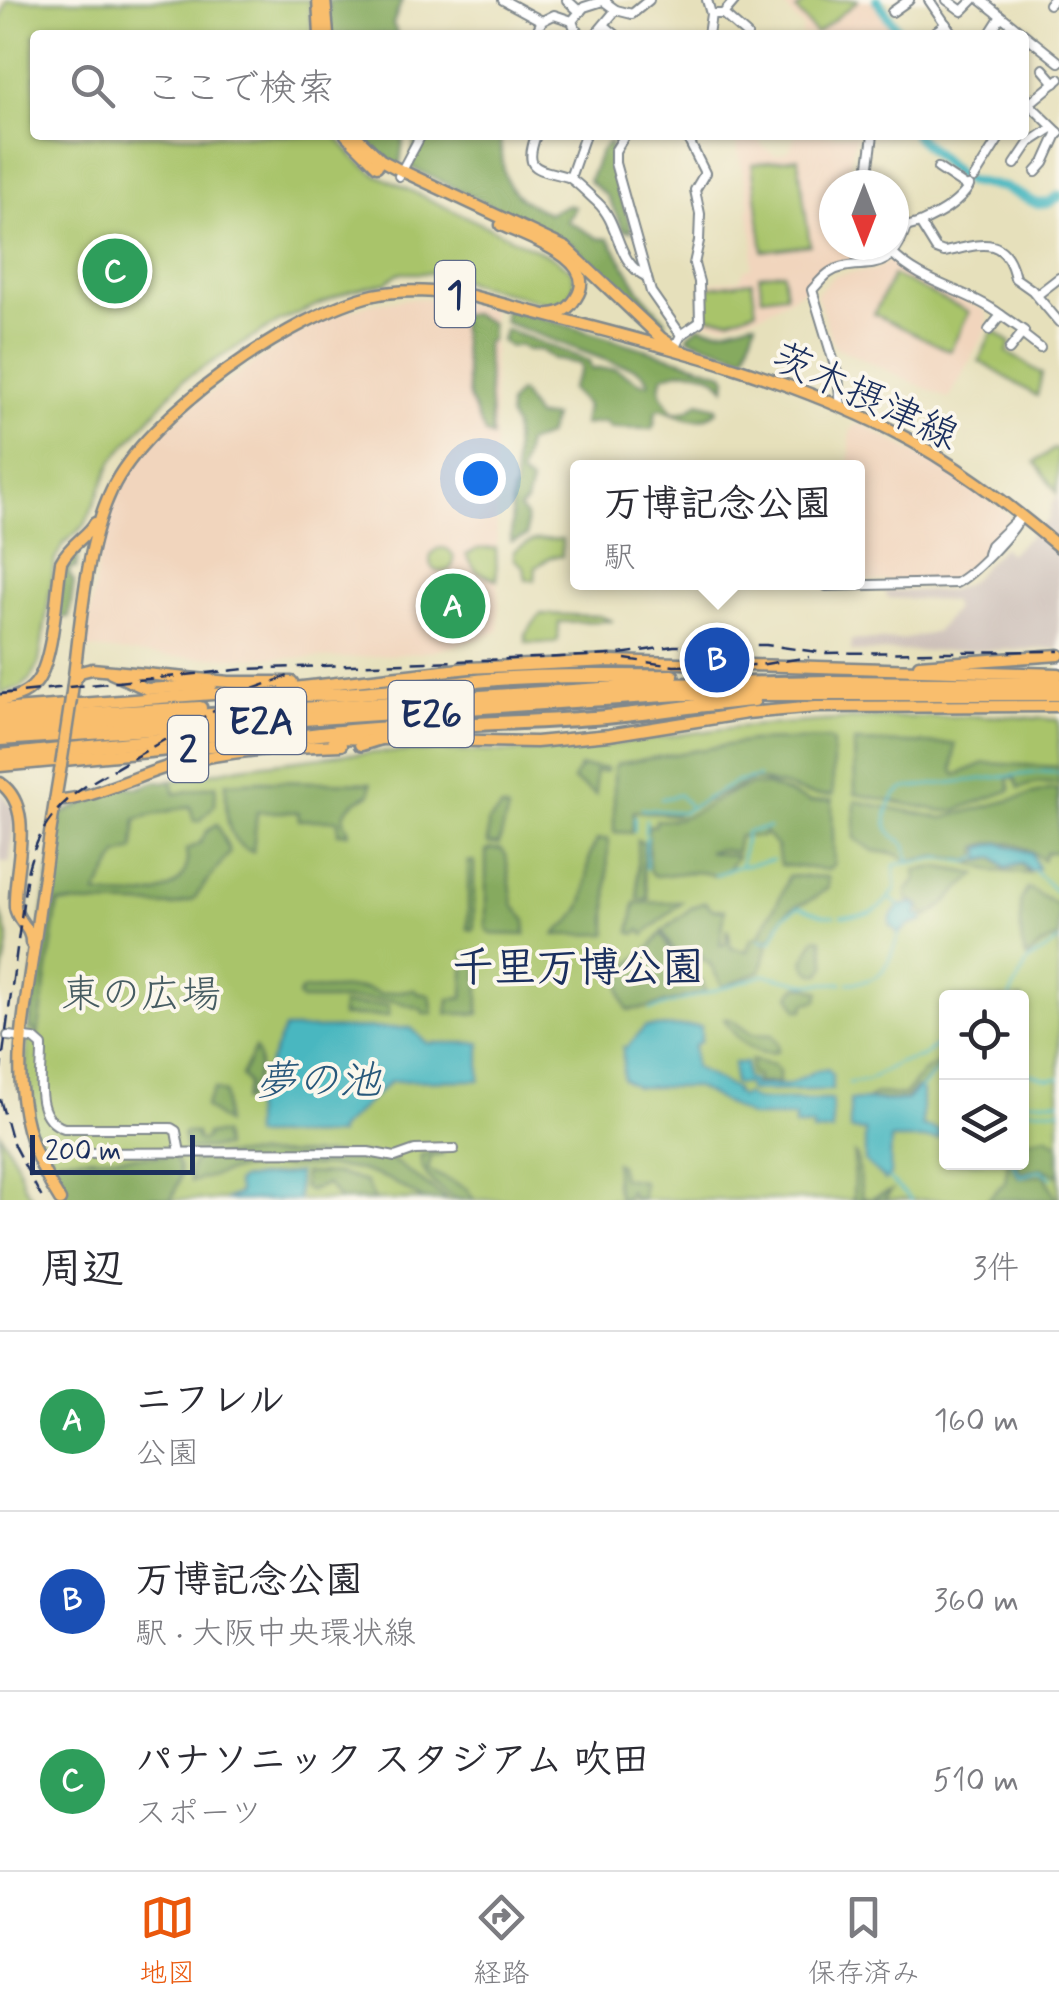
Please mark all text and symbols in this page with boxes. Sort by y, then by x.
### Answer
search box [30,30,1029,140]
icon: search [65,58,120,113]
text: ここで検索 [145,65,335,114]
north arrow [819,170,909,260]
pin: C [82,234,148,308]
road number: 1 [435,261,475,327]
street label: 茨木摂津線 [763,332,966,464]
your location [455,453,506,504]
popup [570,460,865,590]
text: 万博記念公園 [603,481,832,530]
text: 駅 [603,537,636,579]
pin: A [420,568,486,644]
pin: B [684,622,750,698]
road number: E26 [388,681,474,747]
road number: E2A [216,688,306,754]
road number: 2 [168,716,208,782]
district label: 千里万博公園 [452,942,704,997]
park label: 東の広場 [61,970,221,1022]
map controls [939,990,1029,1170]
button: locate [939,990,1029,1080]
water label: 夢の池 [255,1055,382,1110]
button: layers [939,1080,1029,1170]
scale bar [30,1130,195,1174]
text: 200 m [45,1134,121,1171]
text: 周辺 [40,1243,124,1298]
text: 3件 [973,1248,1019,1290]
text: ニフレル [135,1377,286,1426]
text: A [62,1400,83,1442]
text: 160 m [934,1400,1019,1442]
text: 公園 [135,1433,199,1475]
text: 万博記念公園 [135,1557,363,1606]
text: B [62,1580,83,1622]
text: 360 m [933,1580,1019,1622]
text: 駅 · 大阪中央環状線 [135,1613,416,1655]
text: パナソニック スタジアム 吹田 [135,1737,650,1786]
text: C [61,1760,84,1802]
text: 510 m [933,1760,1019,1802]
text: スポーツ [135,1793,262,1835]
tab: 地図 [139,1890,195,1993]
tab: 経路 [473,1890,530,1993]
tab: 保存済み [808,1890,920,1993]

